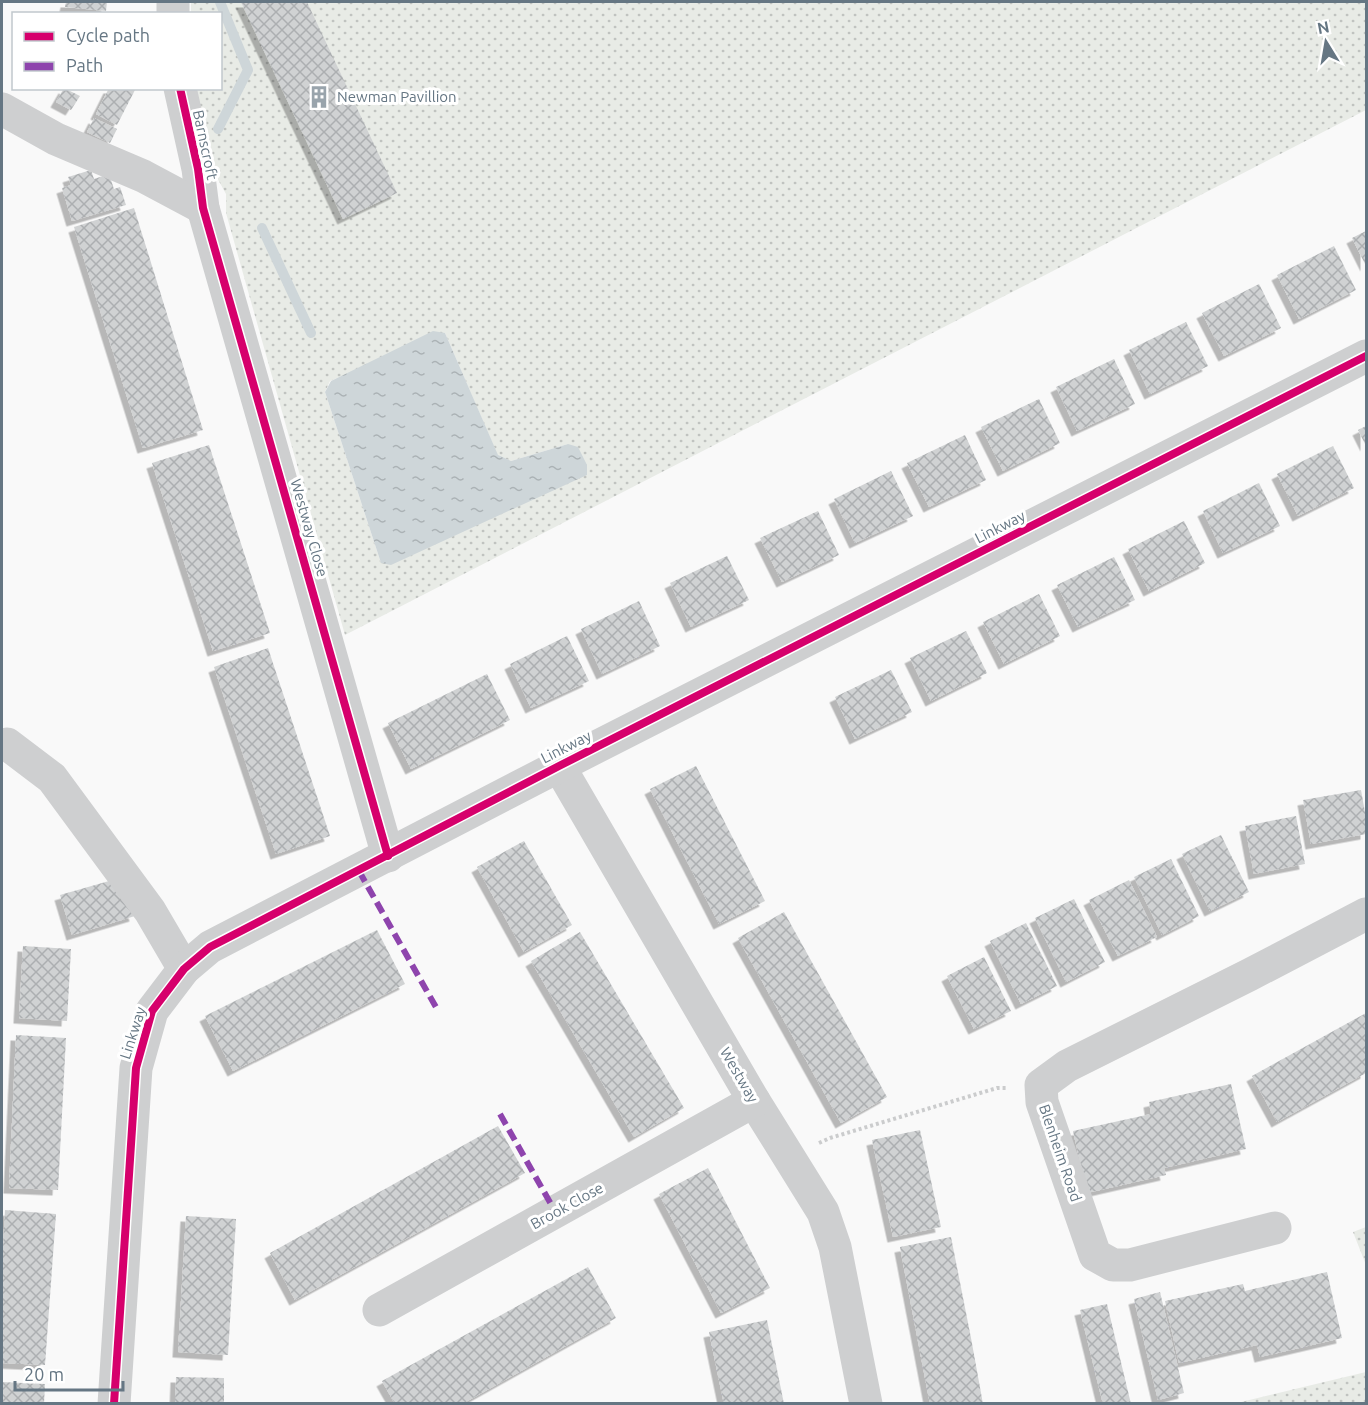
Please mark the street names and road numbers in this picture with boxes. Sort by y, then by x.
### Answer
street label: Barnscroft [190,108,221,181]
street label: Westway Close [287,477,332,579]
street label: Linkway [972,507,1028,546]
street label: Linkway [538,727,594,766]
street label: Linkway [116,1005,149,1061]
street label: Westway [717,1044,762,1105]
street label: Blenheim Road [1036,1102,1085,1204]
street label: Brook Close [527,1179,606,1232]

